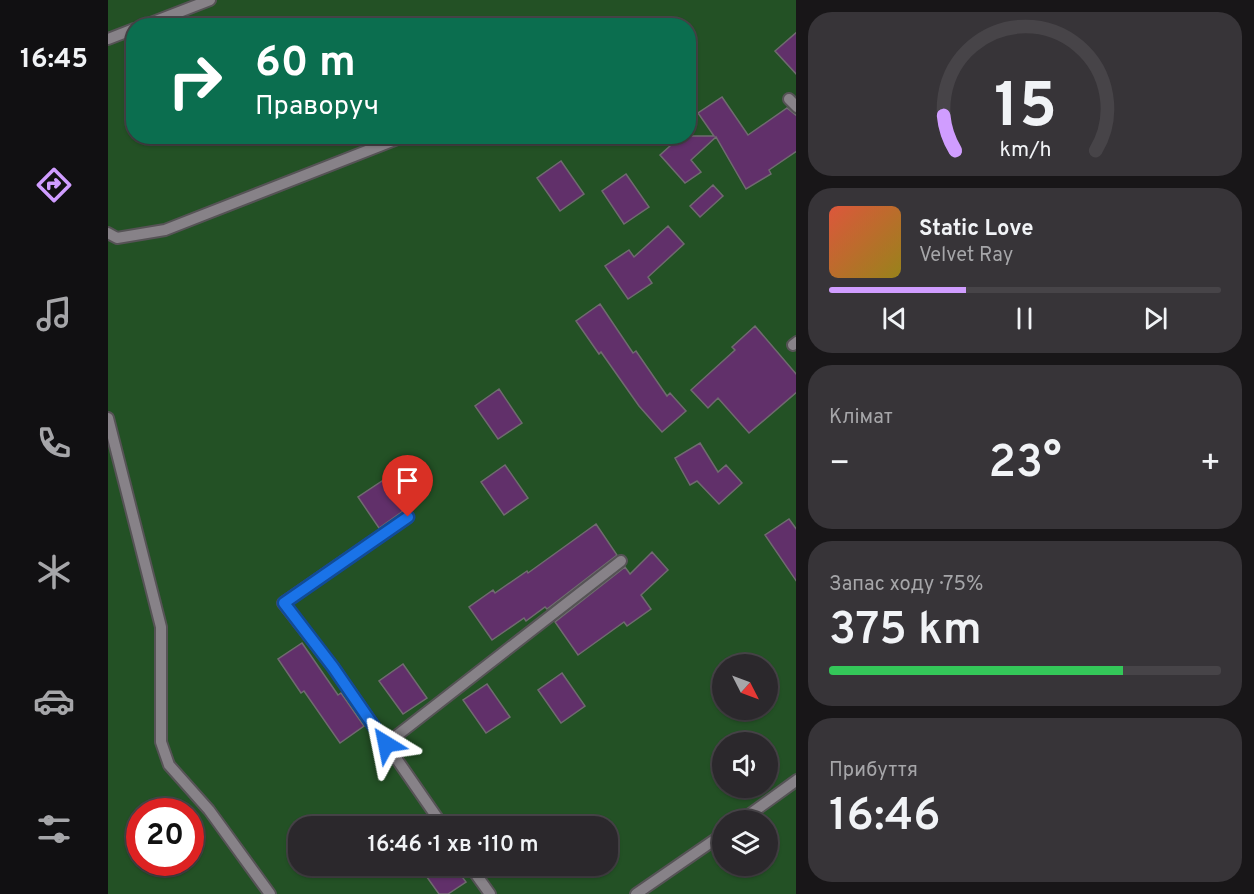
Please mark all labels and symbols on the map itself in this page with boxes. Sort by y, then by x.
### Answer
pin [382,455,433,517]
north arrow [712,654,778,720]
position arrow [354,712,418,776]
speed limit sign: 20 [126,798,204,876]

